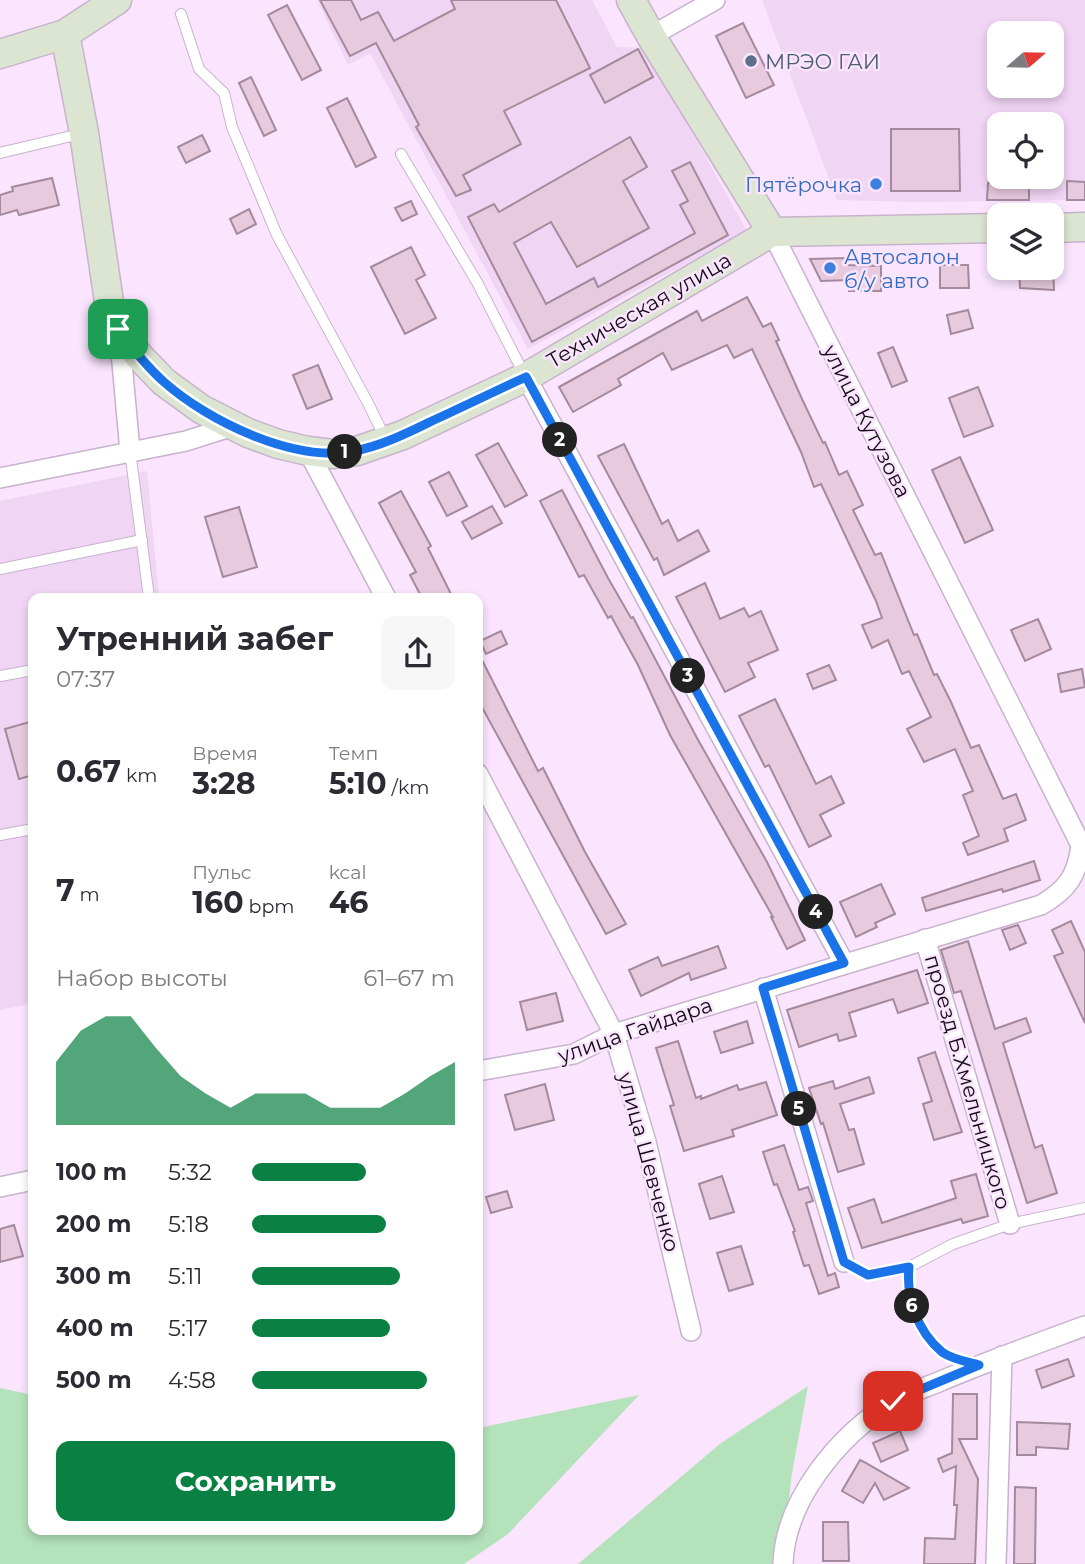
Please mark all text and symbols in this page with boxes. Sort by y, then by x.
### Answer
north arrow [987,21,1064,98]
map controls [987,21,1064,280]
place label: МРЭО ГАИ [765,49,880,74]
marker: МРЭО ГАИ [743,53,759,69]
button: locate [987,112,1064,189]
place label: Пятёрочка [745,172,862,197]
marker: Пятёрочка [868,176,884,192]
button: layers [987,203,1064,280]
place label: Автосалон б/у авто [844,244,960,293]
street label: Техническая улица [542,247,736,373]
marker: Автосалон б/у авто [822,260,838,276]
pin [88,299,148,359]
icon: arrive [99,310,137,348]
street label: улица Кутузова [817,339,916,502]
pin: 2 [542,422,578,458]
text: 2 [554,428,565,451]
pin: 1 [328,434,362,470]
text: 1 [341,440,348,463]
button: share [381,616,455,690]
text: Утренний забег [56,619,333,658]
pin: 3 [670,658,706,694]
text: 3 [682,664,693,687]
text: 07:37 [56,665,115,693]
text: Время [192,742,258,765]
text: Темп [329,742,378,765]
text: 0.67 [56,753,121,790]
text: km [121,764,157,787]
text: 3:28 [192,765,255,802]
text: 5:10 [329,765,387,802]
text: /km [387,776,429,799]
text: Пульс [192,861,252,884]
text: kcal [329,861,367,884]
text: 7 [56,872,75,909]
text: m [75,883,100,906]
text: 160 [192,884,244,921]
text: 46 [329,884,368,921]
pin: 4 [798,894,834,930]
text: bpm [244,895,294,918]
text: 4 [809,900,822,923]
street label: проезд Б.Хмельницкого [920,952,1016,1212]
text: Набор высоты [56,964,228,992]
text: 61–67 m [363,964,455,992]
street label: улица Гайдара [554,992,715,1068]
street label: улица Шевченко [613,1069,685,1254]
pin: 5 [782,1092,816,1126]
text: 5 [793,1097,804,1120]
text: 100 m [56,1158,127,1186]
text: 5:32 [168,1158,212,1186]
text: 200 m [56,1210,131,1238]
text: 5:18 [168,1210,209,1238]
text: 300 m [56,1262,132,1290]
text: 5:11 [168,1262,203,1290]
pin: 6 [894,1288,930,1324]
text: 6 [905,1294,918,1317]
text: 400 m [56,1314,134,1342]
text: 5:17 [168,1314,208,1342]
text: 500 m [56,1366,132,1394]
text: 4:58 [168,1366,216,1394]
pin [863,1371,923,1431]
icon: check [874,1382,912,1420]
button: Сохранить [56,1441,455,1521]

